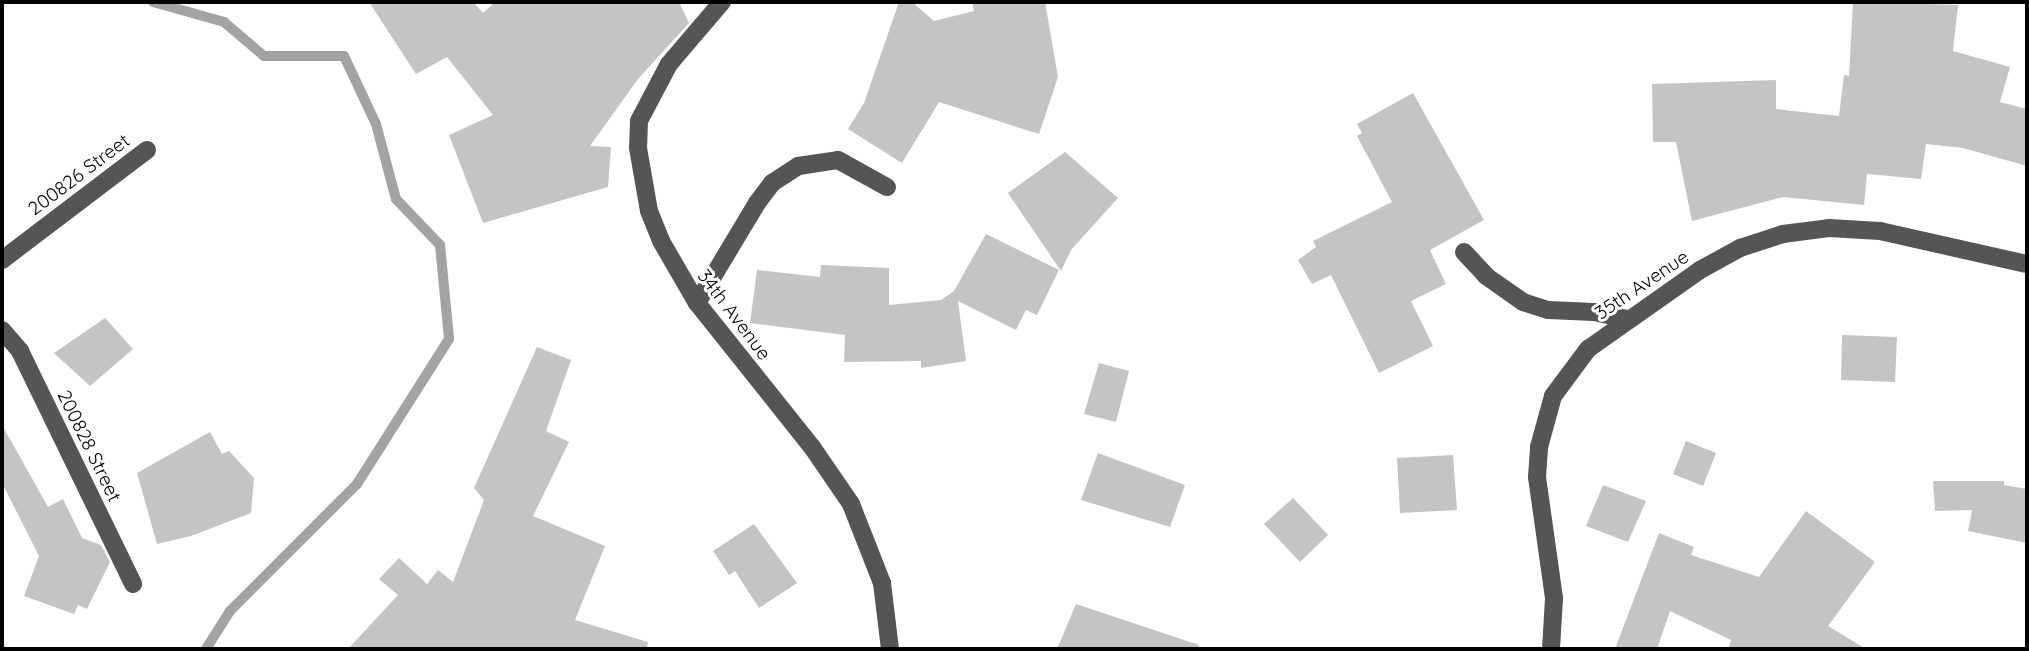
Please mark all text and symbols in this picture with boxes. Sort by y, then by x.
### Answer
street label: 200826 Street [24,129,134,221]
street label: 35th Avenue [1591,245,1693,325]
street label: 34th Avenue [693,265,775,365]
street label: 200828 Street [52,386,126,506]

